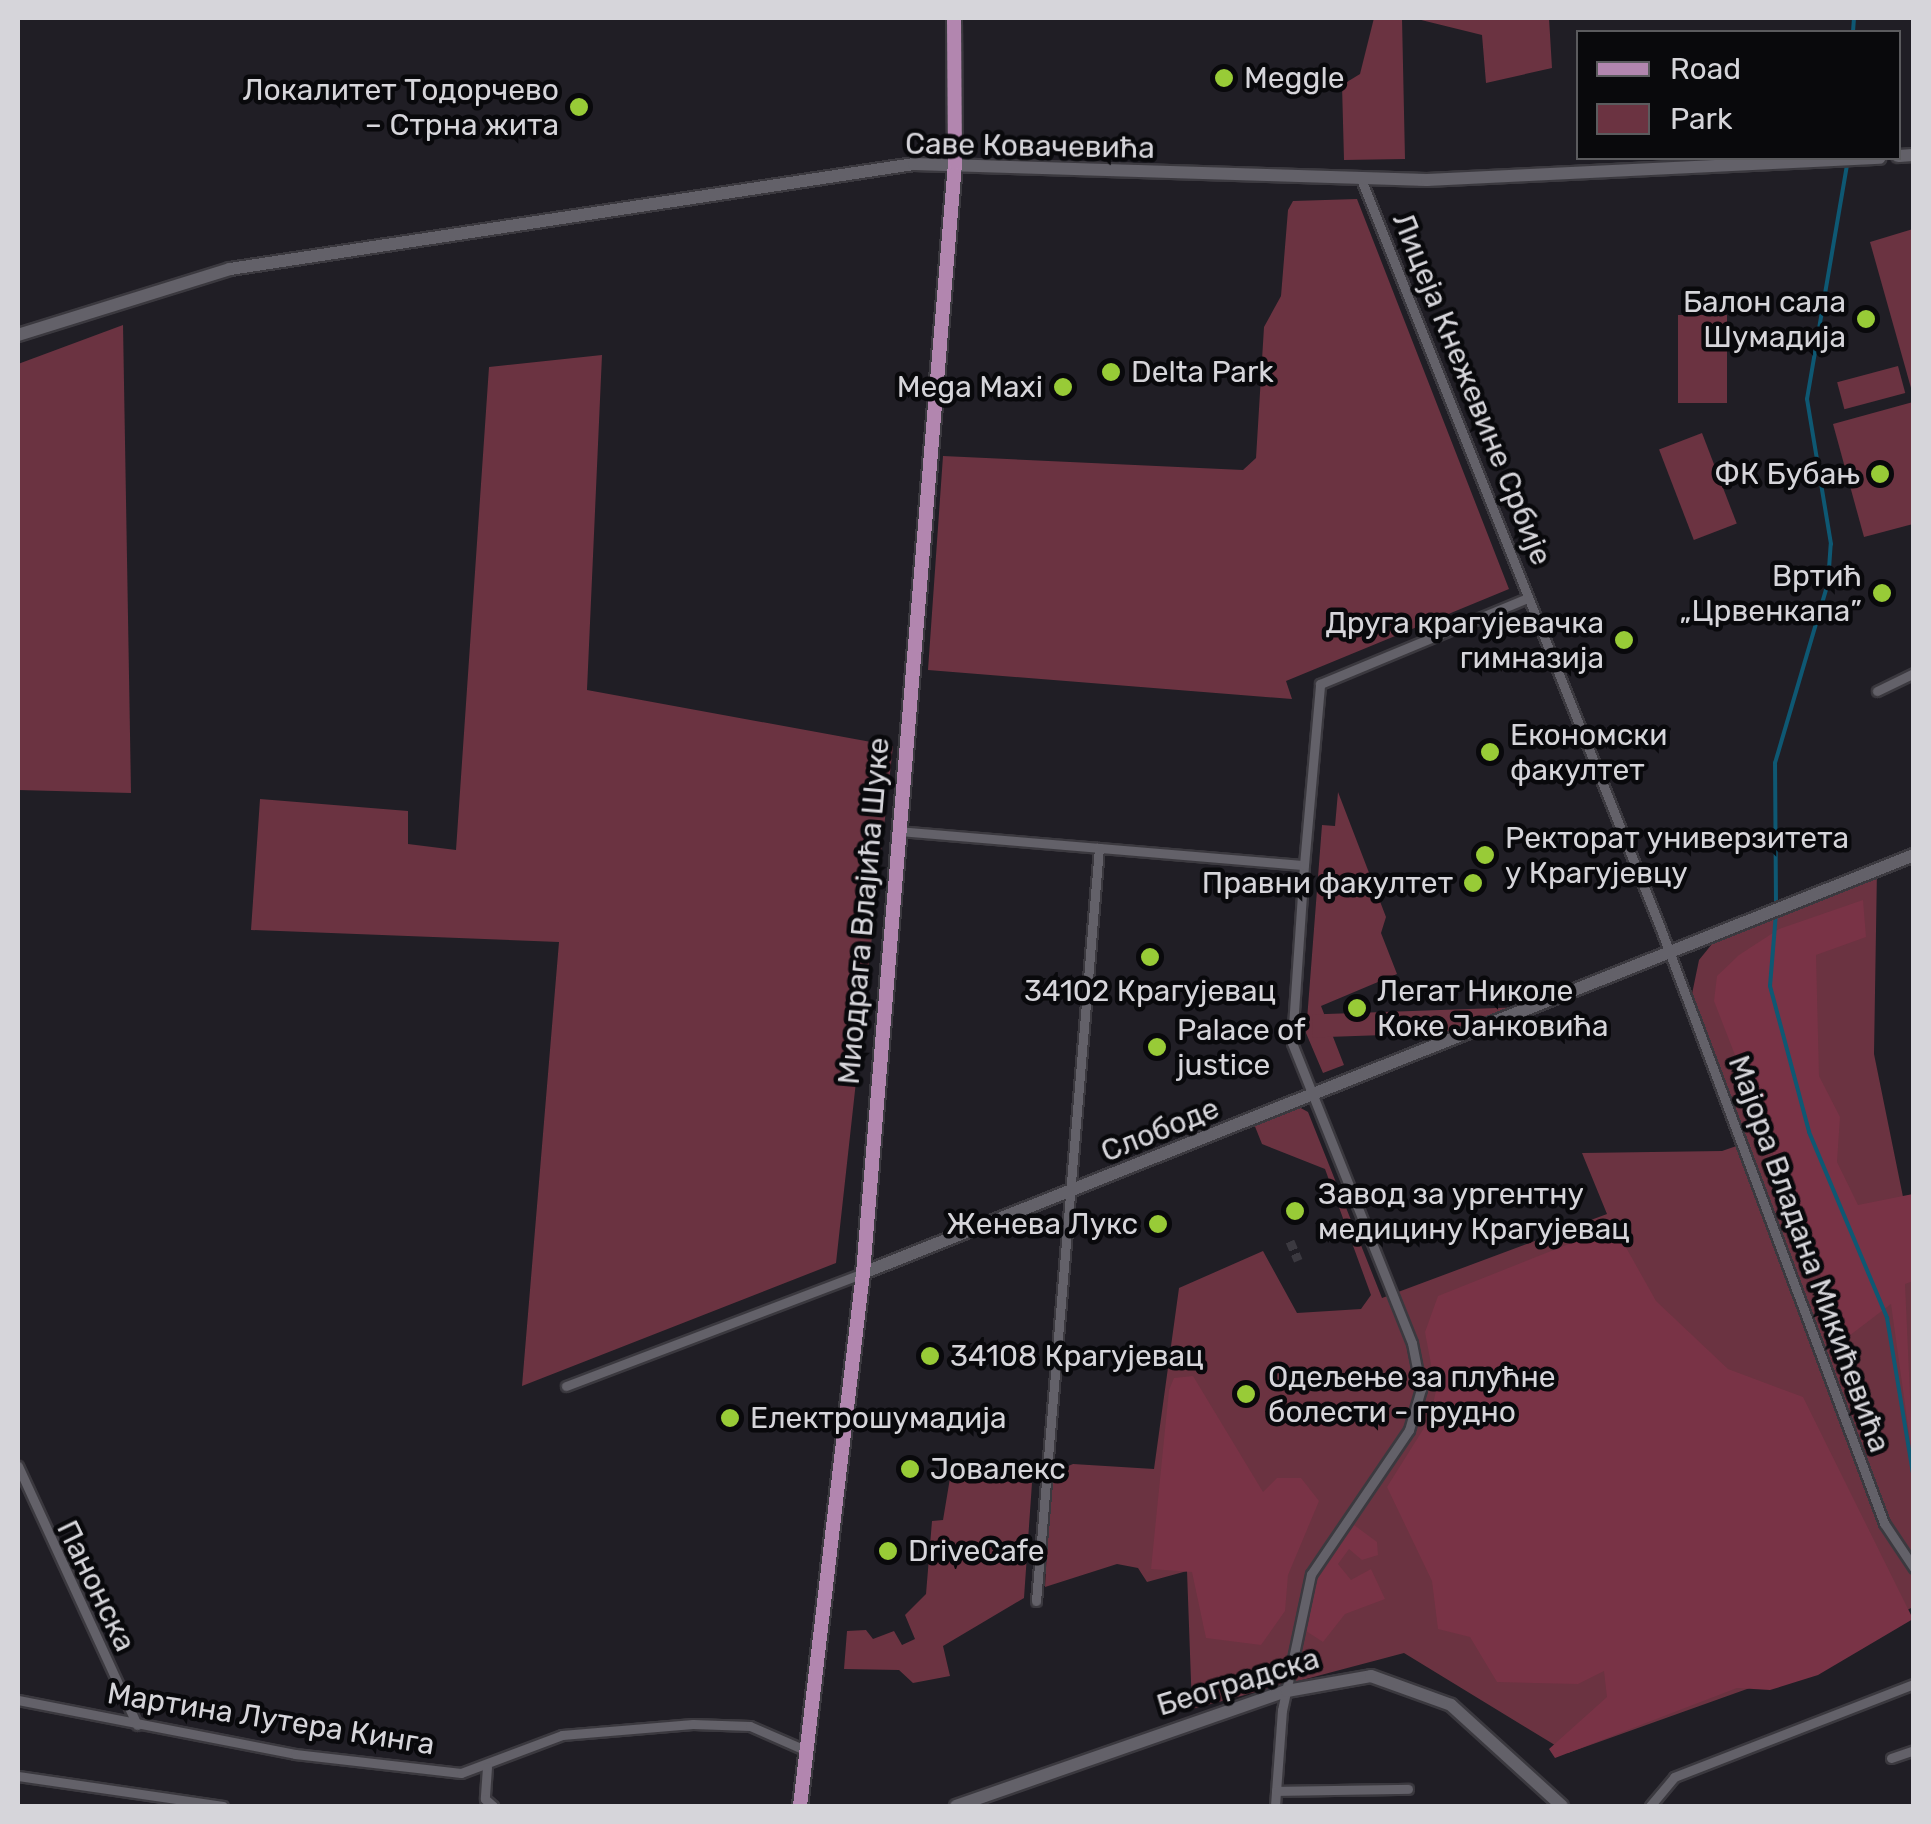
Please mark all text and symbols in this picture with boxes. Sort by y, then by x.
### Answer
legend [1576,30,1901,160]
text: Road [1670,51,1741,87]
place label: Meggle [1244,60,1345,96]
marker: Meggle [1213,67,1235,89]
place label: Локалитет Тодорчево – Стрна жита [242,72,559,142]
marker: Локалитет Тодорчево – Стрна жита [568,96,590,118]
text: Park [1670,101,1732,137]
street label: Саве Ковачевића [905,126,1155,166]
street label: Лицеја Кнежевине Србије [1385,208,1559,570]
place label: Балон сала Шумадија [1683,284,1846,354]
marker: Балон сала Шумадија [1855,308,1877,330]
place label: Delta Park [1131,354,1274,390]
marker: Delta Park [1100,361,1122,383]
place label: Mega Maxi [897,369,1043,405]
marker: Mega Maxi [1052,376,1074,398]
place label: ФК Бубањ [1714,456,1860,492]
marker: ФК Бубањ [1869,463,1891,485]
place label: Вртић „Црвенкапа” [1680,558,1862,628]
marker: Вртић „Црвенкапа” [1871,582,1893,604]
place label: Друга крагујевачка гимназија [1325,605,1604,676]
marker: Друга крагујевачка гимназија [1613,629,1635,651]
place label: Економски факултет [1510,717,1668,788]
street label: Миодрага Влајића Шуке [831,736,897,1086]
marker: Економски факултет [1479,741,1501,763]
place label: Ректорат универзитета у Крагујевцу [1505,820,1849,890]
marker: Ректорат универзитета у Крагујевцу [1474,844,1496,866]
place label: Правни факултет [1202,865,1453,901]
marker: Правни факултет [1462,872,1484,894]
marker: 34102 Крагујевац [1139,946,1161,968]
place label: 34102 Крагујевац [1024,973,1276,1009]
place label: Легат Николе Коке Јанковића [1377,973,1609,1044]
marker: Легат Николе Коке Јанковића [1346,997,1368,1019]
place label: Palace of justice [1177,1012,1306,1082]
marker: Palace of justice [1146,1036,1168,1058]
street label: Мајора Владана Микићевића [1720,1051,1898,1457]
street label: Слободе [1096,1090,1224,1170]
place label: Завод за ургентну медицину Крагујевац [1318,1176,1630,1246]
marker: Завод за ургентну медицину Крагујевац [1282,1198,1308,1224]
place label: Женева Лукс [946,1206,1138,1242]
marker: Женева Лукс [1147,1213,1169,1235]
place label: 34108 Крагујевац [950,1338,1204,1374]
marker: 34108 Крагујевац [919,1345,941,1367]
place label: Одељење за плућне болести - грудно [1268,1359,1556,1430]
marker: Одељење за плућне болести - грудно [1233,1381,1259,1407]
place label: Електрошумадија [750,1400,1006,1436]
marker: Електрошумадија [719,1407,741,1429]
place label: Јовалекс [930,1451,1066,1487]
marker: Јовалекс [899,1458,921,1480]
street label: Панонска [49,1515,143,1657]
place label: DriveCafe [908,1533,1045,1569]
marker: DriveCafe [877,1540,899,1562]
street label: Београдска [1153,1640,1323,1724]
street label: Мартина Лутера Кинга [105,1675,437,1763]

